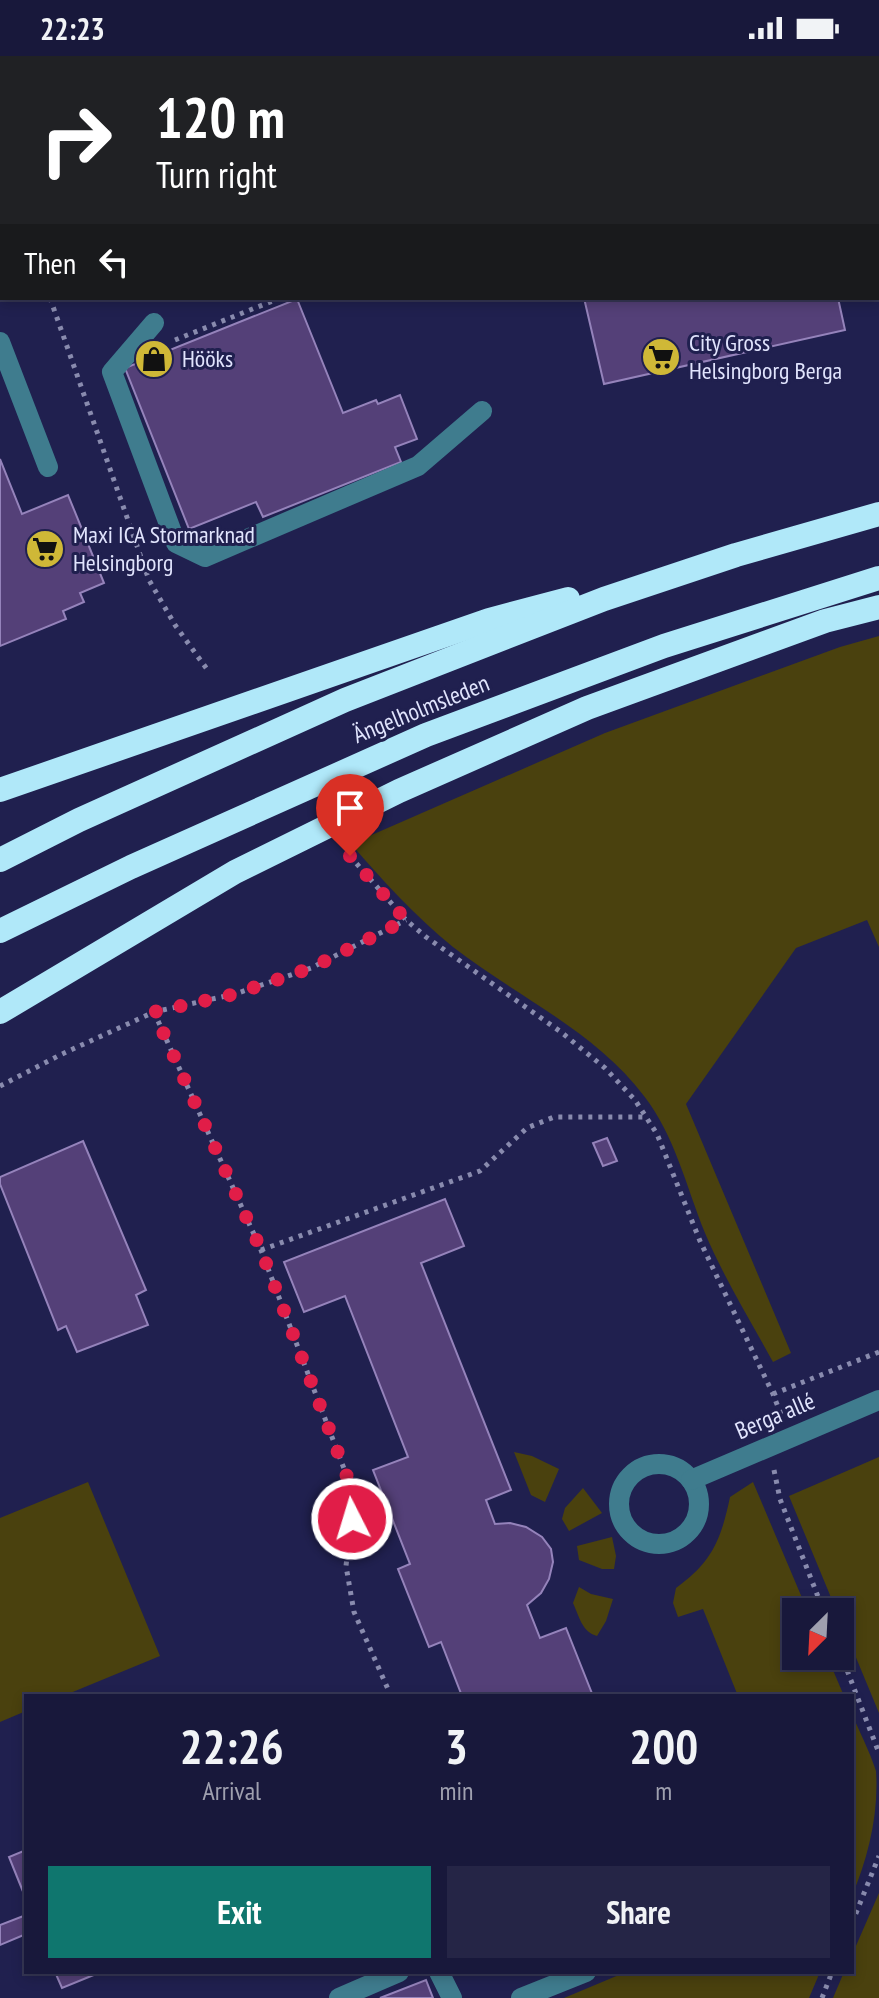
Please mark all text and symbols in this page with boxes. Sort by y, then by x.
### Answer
text: 22:23 [40,9,105,48]
text: 120 m [156,81,285,153]
icon: right [24,88,128,192]
text: Turn right [156,151,277,198]
icon: left [92,240,136,284]
text: Then [24,243,76,282]
place label: City Gross Helsingborg Berga [689,327,842,386]
supermarket icon: City Gross Helsingborg Berga [640,336,682,378]
shop icon: Hööks [133,338,175,380]
place label: Hööks [182,343,233,374]
place label: Maxi ICA Stormarknad Helsingborg [73,519,255,578]
supermarket icon: Maxi ICA Stormarknad Helsingborg [24,528,66,570]
street label: Ängelholmsleden [348,667,494,750]
pin [316,774,384,856]
icon: arrive [328,786,372,830]
street label: Berga allé [730,1385,819,1446]
position arrow [310,1477,394,1561]
north arrow [782,1598,854,1670]
map controls [782,1598,854,1670]
text: 22:26 [180,1715,284,1777]
text: 3 [445,1715,468,1777]
text: 200 [629,1715,698,1777]
text: Arrival [202,1774,261,1807]
text: min [439,1774,473,1807]
text: m [655,1774,672,1807]
button: Exit [48,1866,431,1958]
button: Share [447,1866,830,1958]

